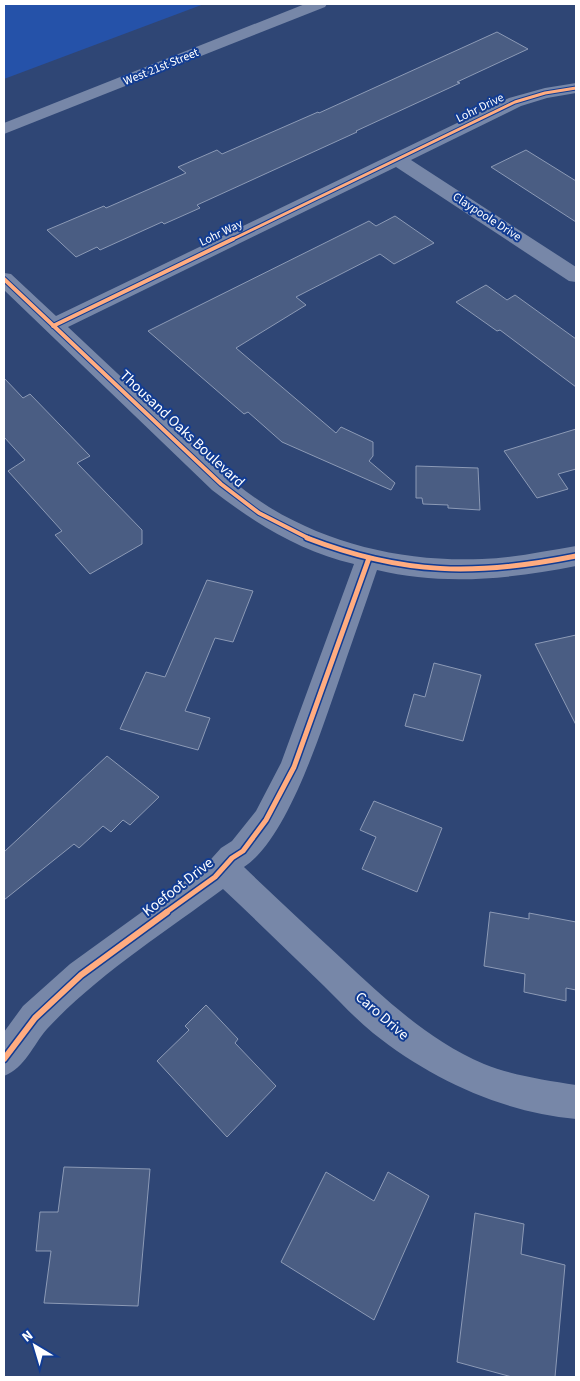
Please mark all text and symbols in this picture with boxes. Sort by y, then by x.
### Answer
street label: West 21st Street [121,44,201,90]
street label: Lohr Drive [453,89,507,127]
street label: Claypoole Drive [449,188,525,246]
street label: Lohr Way [197,215,246,251]
street label: Thousand Oaks Boulevard [115,365,249,493]
street label: Koefoot Drive [138,853,218,921]
street label: Caro Drive [351,987,413,1045]
north arrow [10,1321,60,1371]
text: N [18,1326,37,1347]

